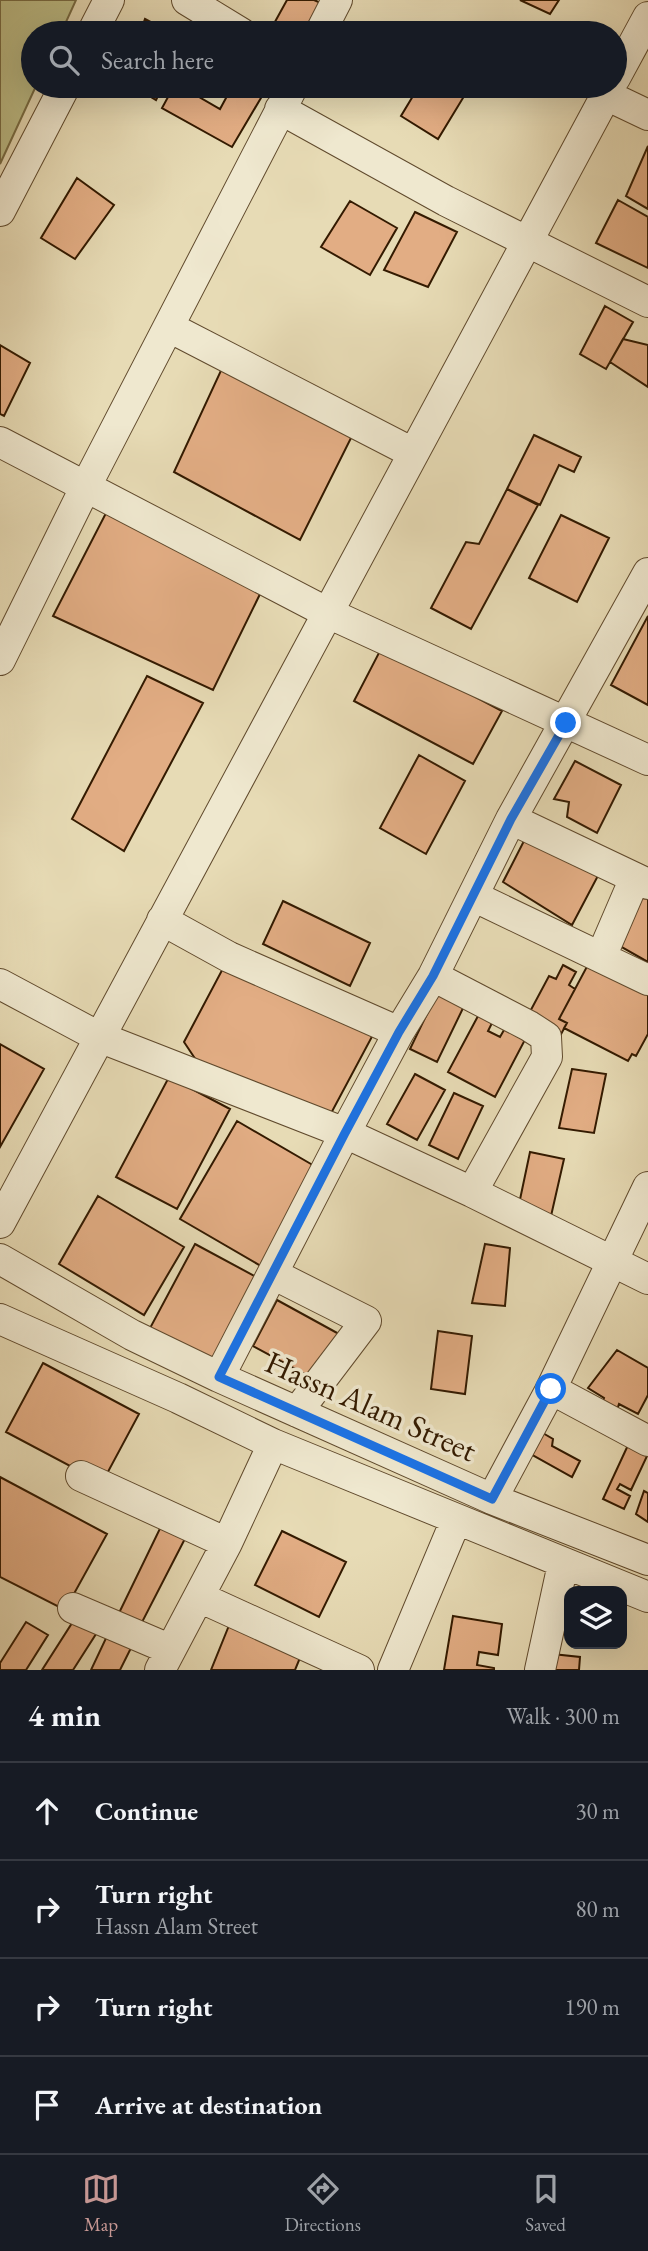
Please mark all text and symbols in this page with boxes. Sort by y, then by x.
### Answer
search box [21,21,627,98]
icon: search [45,41,83,79]
text: Search here [101,43,214,77]
route end [550,707,581,738]
street label: Hassn Alam Street [259,1341,483,1471]
route start [535,1373,566,1404]
map controls [564,1586,627,1649]
button: layers [564,1586,627,1649]
text: 4 min [28,1696,101,1735]
text: Walk · 300 m [506,1701,620,1731]
icon: ahead [28,1792,66,1830]
text: Continue [95,1794,198,1828]
text: 30 m [575,1796,620,1826]
text: Turn right [95,1877,213,1911]
icon: right [28,1890,66,1928]
text: 80 m [575,1894,620,1924]
text: Hassn Alam Street [95,1911,258,1941]
icon: right [28,1988,66,2026]
text: Turn right [95,1990,213,2024]
text: 190 m [564,1992,620,2022]
icon: arrive [28,2086,66,2124]
text: Arrive at destination [95,2088,322,2122]
tab: Map [82,2170,120,2237]
tab: Directions [284,2170,361,2237]
tab: Saved [525,2170,566,2237]

